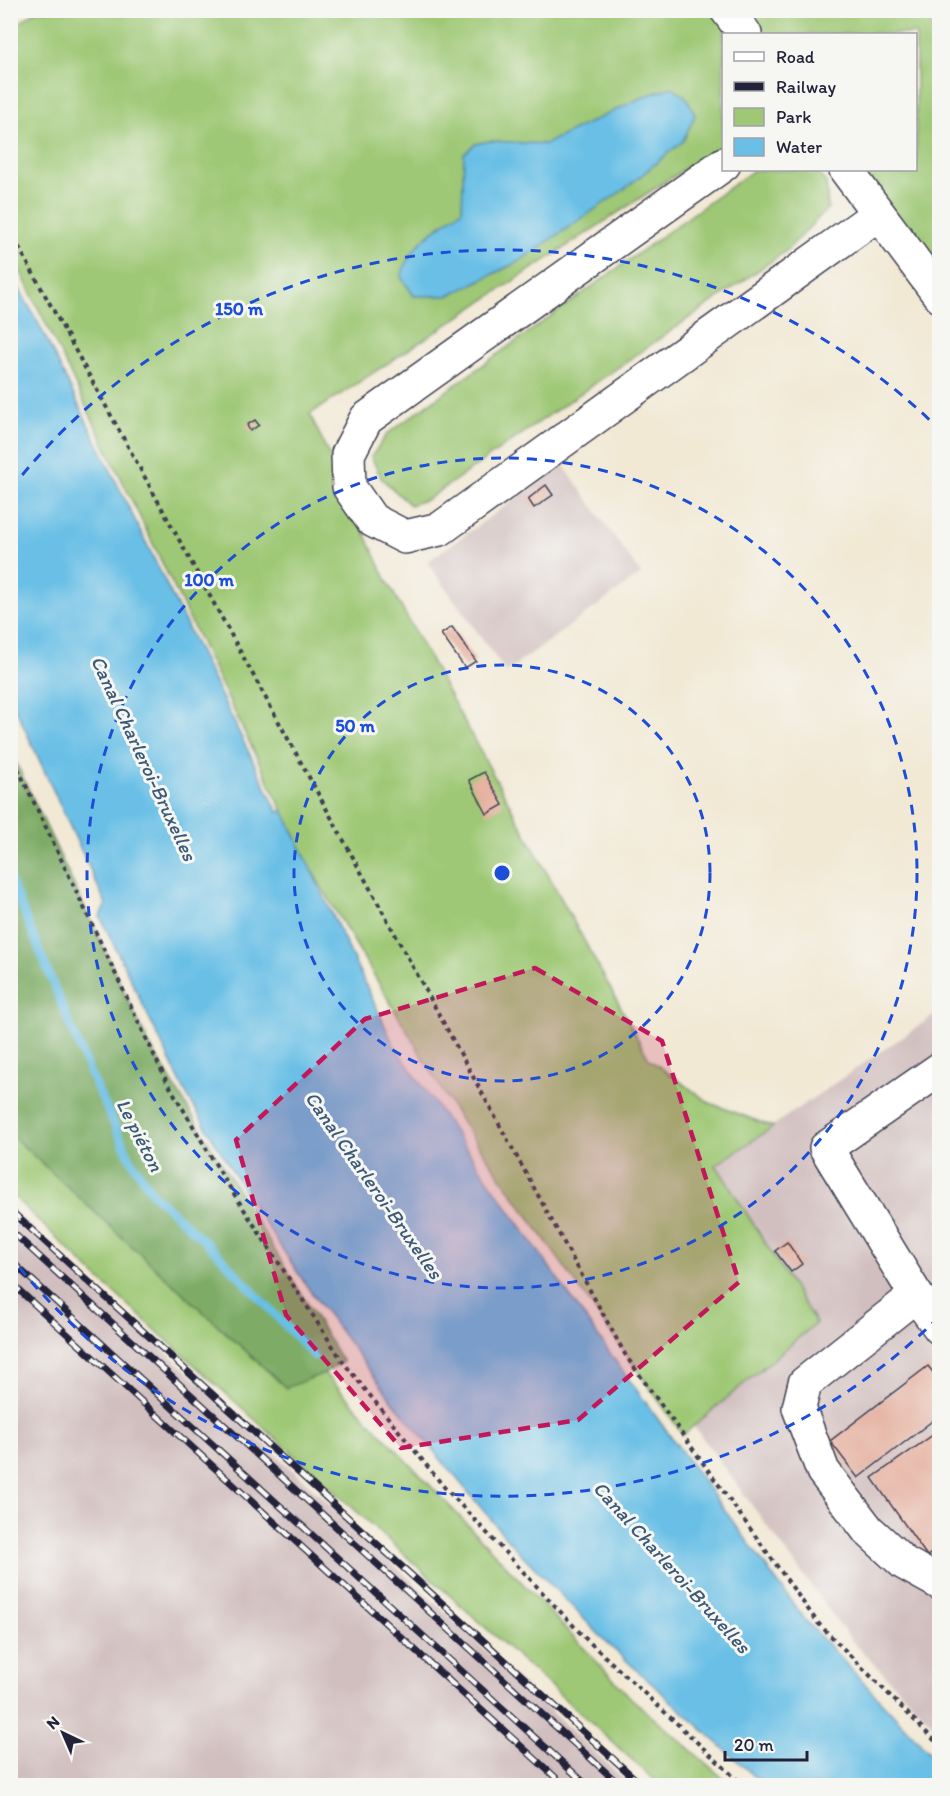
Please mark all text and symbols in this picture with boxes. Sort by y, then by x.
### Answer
legend [722,33,917,171]
text: Road [776,46,815,68]
text: Railway [776,76,837,98]
text: Park [776,106,811,128]
text: Water [776,136,822,158]
text: 150 m [215,298,264,320]
text: 100 m [184,569,235,591]
water label: Canal Charleroi-Bruxelles [86,652,203,865]
text: 50 m [335,715,376,737]
centre of rings [492,863,512,883]
water label: Canal Charleroi-Bruxelles [300,1087,449,1284]
water label: Le piéton [112,1095,169,1176]
water label: Canal Charleroi-Bruxelles [588,1476,756,1659]
north arrow [33,1703,93,1763]
text: N [42,1712,63,1733]
scale bar [725,1724,808,1762]
text: 20 m [734,1734,774,1756]

